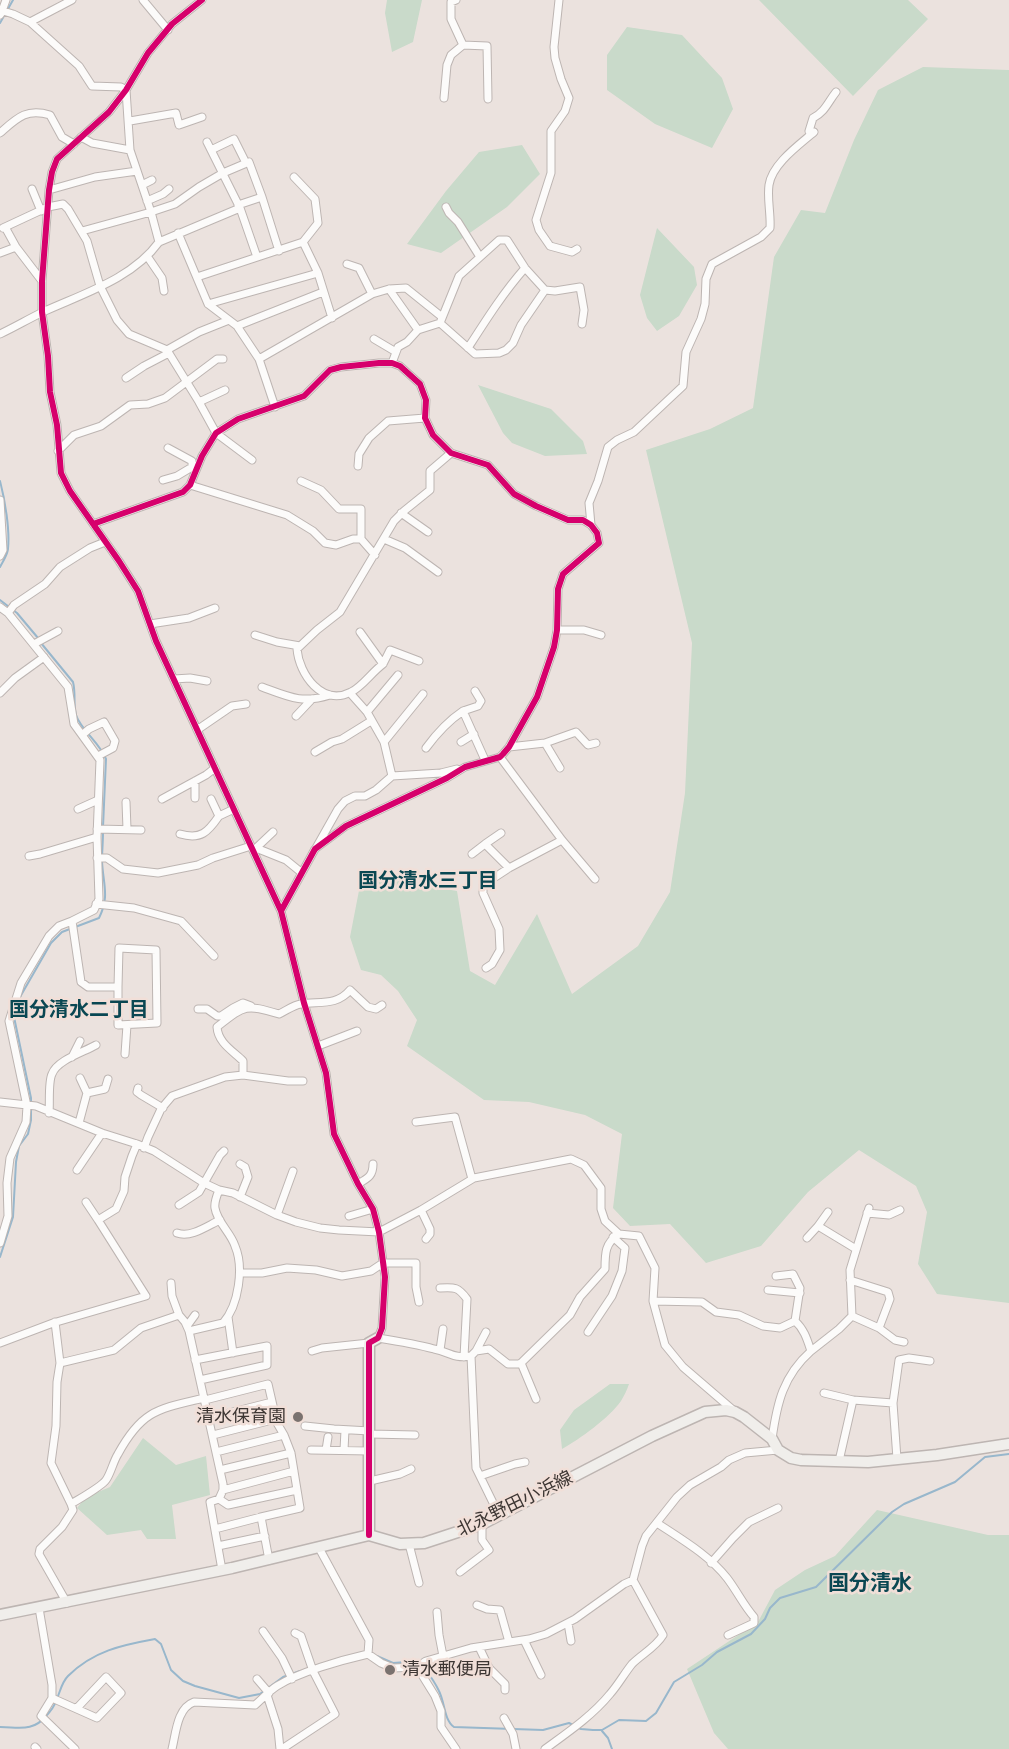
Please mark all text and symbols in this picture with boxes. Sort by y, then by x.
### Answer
district label: 国分清水三丁目 [358,869,498,893]
district label: 国分清水二丁目 [9,998,149,1022]
place label: 清水保育園 [196,1406,286,1428]
marker: 清水保育園 [291,1410,305,1424]
street label: 北永野田小浜線 [454,1467,576,1541]
district label: 国分清水 [828,1571,912,1597]
place label: 清水郵便局 [402,1659,492,1681]
marker: 清水郵便局 [383,1663,397,1677]

